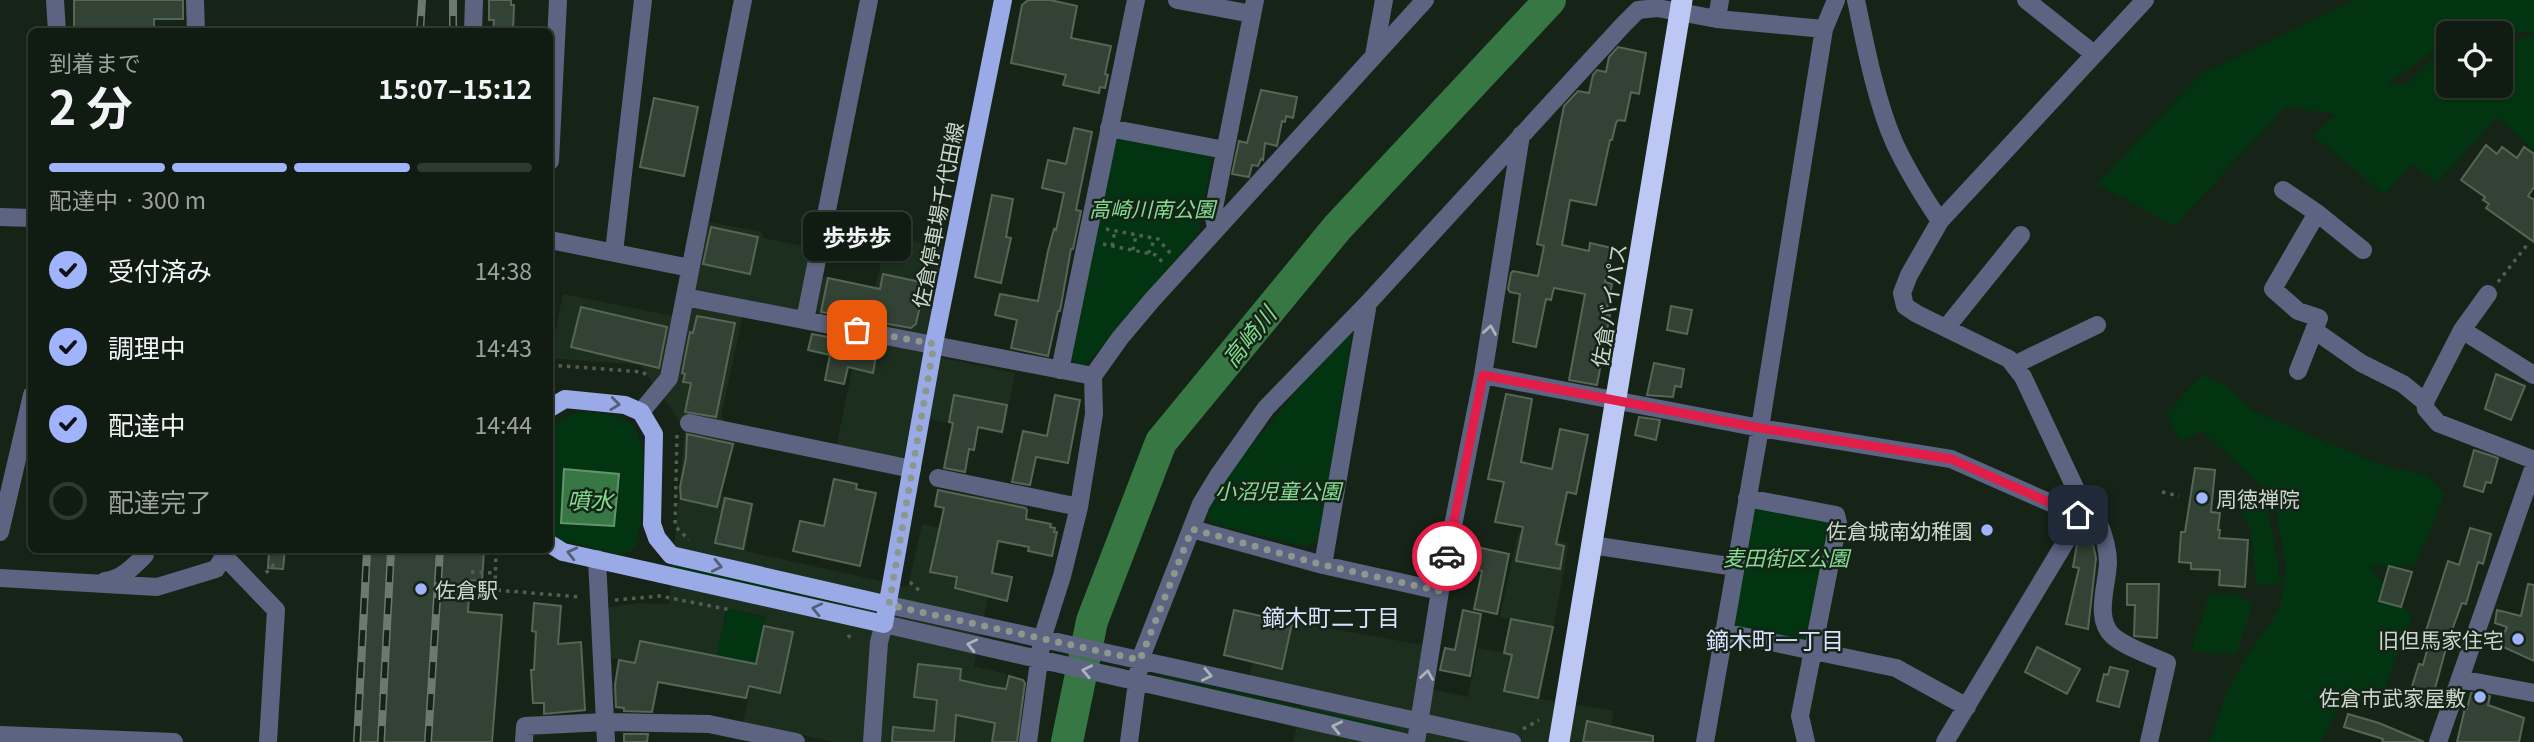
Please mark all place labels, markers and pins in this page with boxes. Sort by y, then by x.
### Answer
callout: 歩歩歩 [803,211,911,260]
pin [827,300,887,360]
place label: 周徳禅院 [2216,483,2300,513]
pin [2048,485,2108,545]
marker: 周徳禅院 [2194,490,2210,506]
place label: 佐倉城南幼稚園 [1826,515,1973,545]
marker: 佐倉城南幼稚園 [1979,522,1995,538]
place label: 佐倉駅 [435,574,498,604]
marker: 佐倉駅 [413,581,429,597]
place label: 旧但馬家住宅 [2378,624,2504,654]
marker: 旧但馬家住宅 [2510,631,2526,647]
place label: 佐倉市武家屋敷 [2319,682,2466,712]
marker: 佐倉市武家屋敷 [2472,689,2488,705]

